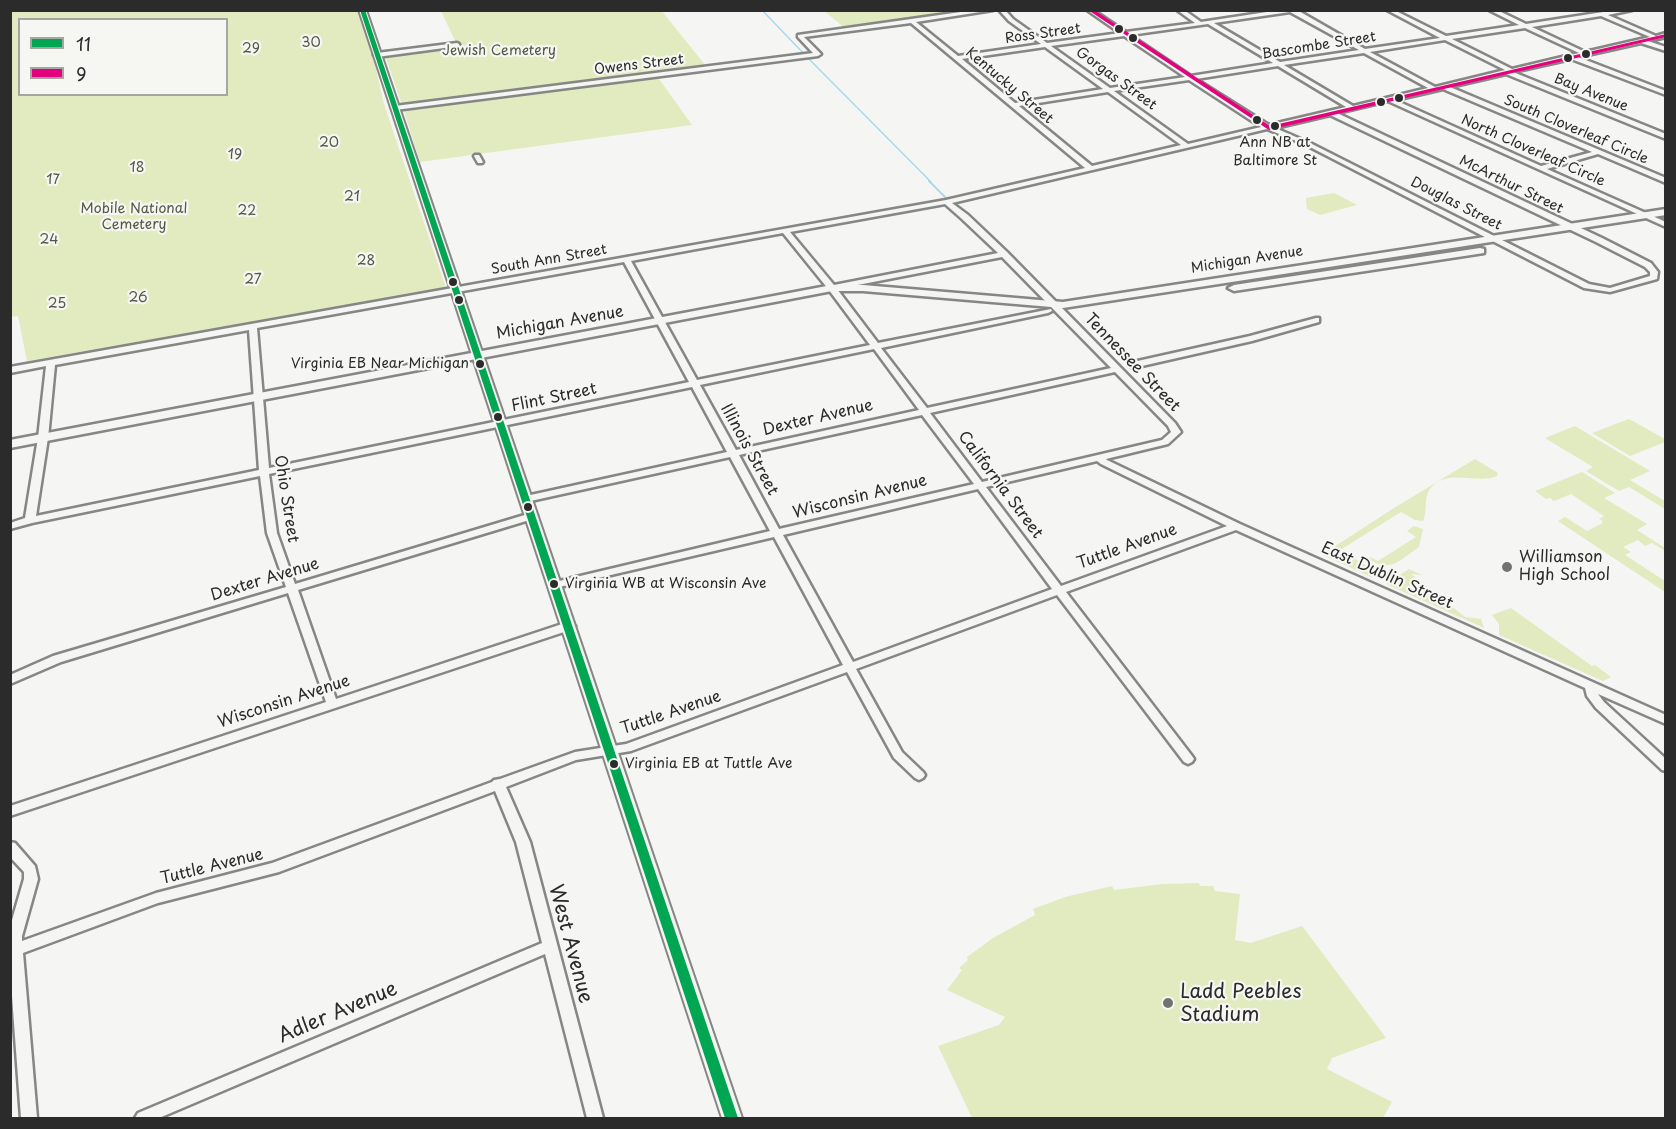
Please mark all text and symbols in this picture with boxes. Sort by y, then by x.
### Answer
legend [18,18,228,96]
street label: Ross Street [1004,20,1082,48]
unlabelled marker [1113,23,1125,35]
street label: Bascombe Street [1261,29,1377,63]
text: 11 [76,30,91,57]
unlabelled marker [1127,32,1139,44]
park label: 30 [301,35,321,51]
park label: 29 [242,41,260,57]
park label: Jewish Cemetery [442,43,556,59]
street label: Kentucky Street [962,44,1056,128]
street label: Gorgas Street [1072,44,1160,114]
unlabelled marker [1580,48,1592,60]
street label: Owens Street [593,51,685,79]
unlabelled marker [1562,52,1574,64]
text: 9 [76,60,87,87]
street label: Bay Avenue [1552,71,1630,115]
unlabelled marker [1393,92,1405,104]
street label: South Cloverleaf Circle [1501,92,1651,168]
unlabelled marker [1375,96,1387,108]
street label: North Cloverleaf Circle [1458,112,1608,190]
unlabelled marker [1251,114,1263,126]
marker: Ann NB at Baltimore St [1269,120,1281,132]
park label: 20 [319,135,339,151]
place label: Ann NB at Baltimore St [1233,135,1317,168]
park label: 19 [228,147,242,163]
street label: McArthur Street [1456,153,1566,217]
park label: 18 [129,160,145,176]
park label: 17 [46,172,60,188]
street label: Douglas Street [1408,174,1504,234]
park label: 21 [344,189,360,205]
park label: Mobile National Cemetery [81,201,187,234]
park label: 22 [238,203,256,219]
park label: 24 [40,232,58,248]
street label: South Ann Street [490,242,608,278]
street label: Michigan Avenue [1190,243,1304,277]
park label: 28 [357,253,375,269]
park label: 27 [244,272,262,288]
unlabelled marker [447,276,459,288]
park label: 26 [128,290,148,306]
unlabelled marker [453,294,465,306]
park label: 25 [48,296,66,312]
street label: Michigan Avenue [495,302,625,344]
street label: Tennessee Street [1080,310,1184,416]
place label: Virginia EB Near Michigan [291,356,469,372]
marker: Virginia EB Near Michigan [474,358,486,370]
street label: Flint Street [510,380,598,416]
street label: Dexter Avenue [761,396,875,440]
street label: Illinois Street [716,401,782,499]
unlabelled marker [492,411,504,423]
street label: California Street [953,428,1047,542]
street label: Ohio Street [270,454,302,544]
street label: Wisconsin Avenue [791,471,929,523]
unlabelled marker [522,501,534,513]
street label: Tuttle Avenue [1074,520,1180,574]
street label: East Dublin Street [1318,538,1456,614]
place label: Williamson High School [1519,548,1610,586]
street label: Dexter Avenue [209,554,321,606]
marker: Williamson High School [1500,560,1514,574]
place label: Virginia WB at Wisconsin Ave [565,576,766,592]
marker: Virginia WB at Wisconsin Ave [548,578,560,590]
street label: Wisconsin Avenue [216,672,352,732]
street label: Tuttle Avenue [618,687,724,739]
place label: Virginia EB at Tuttle Ave [625,756,792,772]
marker: Virginia EB at Tuttle Ave [608,758,620,770]
street label: Tuttle Avenue [159,845,265,889]
street label: West Avenue [543,882,597,1006]
street label: Adler Avenue [275,977,401,1049]
place label: Ladd Peebles Stadium [1180,980,1302,1027]
marker: Ladd Peebles Stadium [1161,996,1175,1010]

